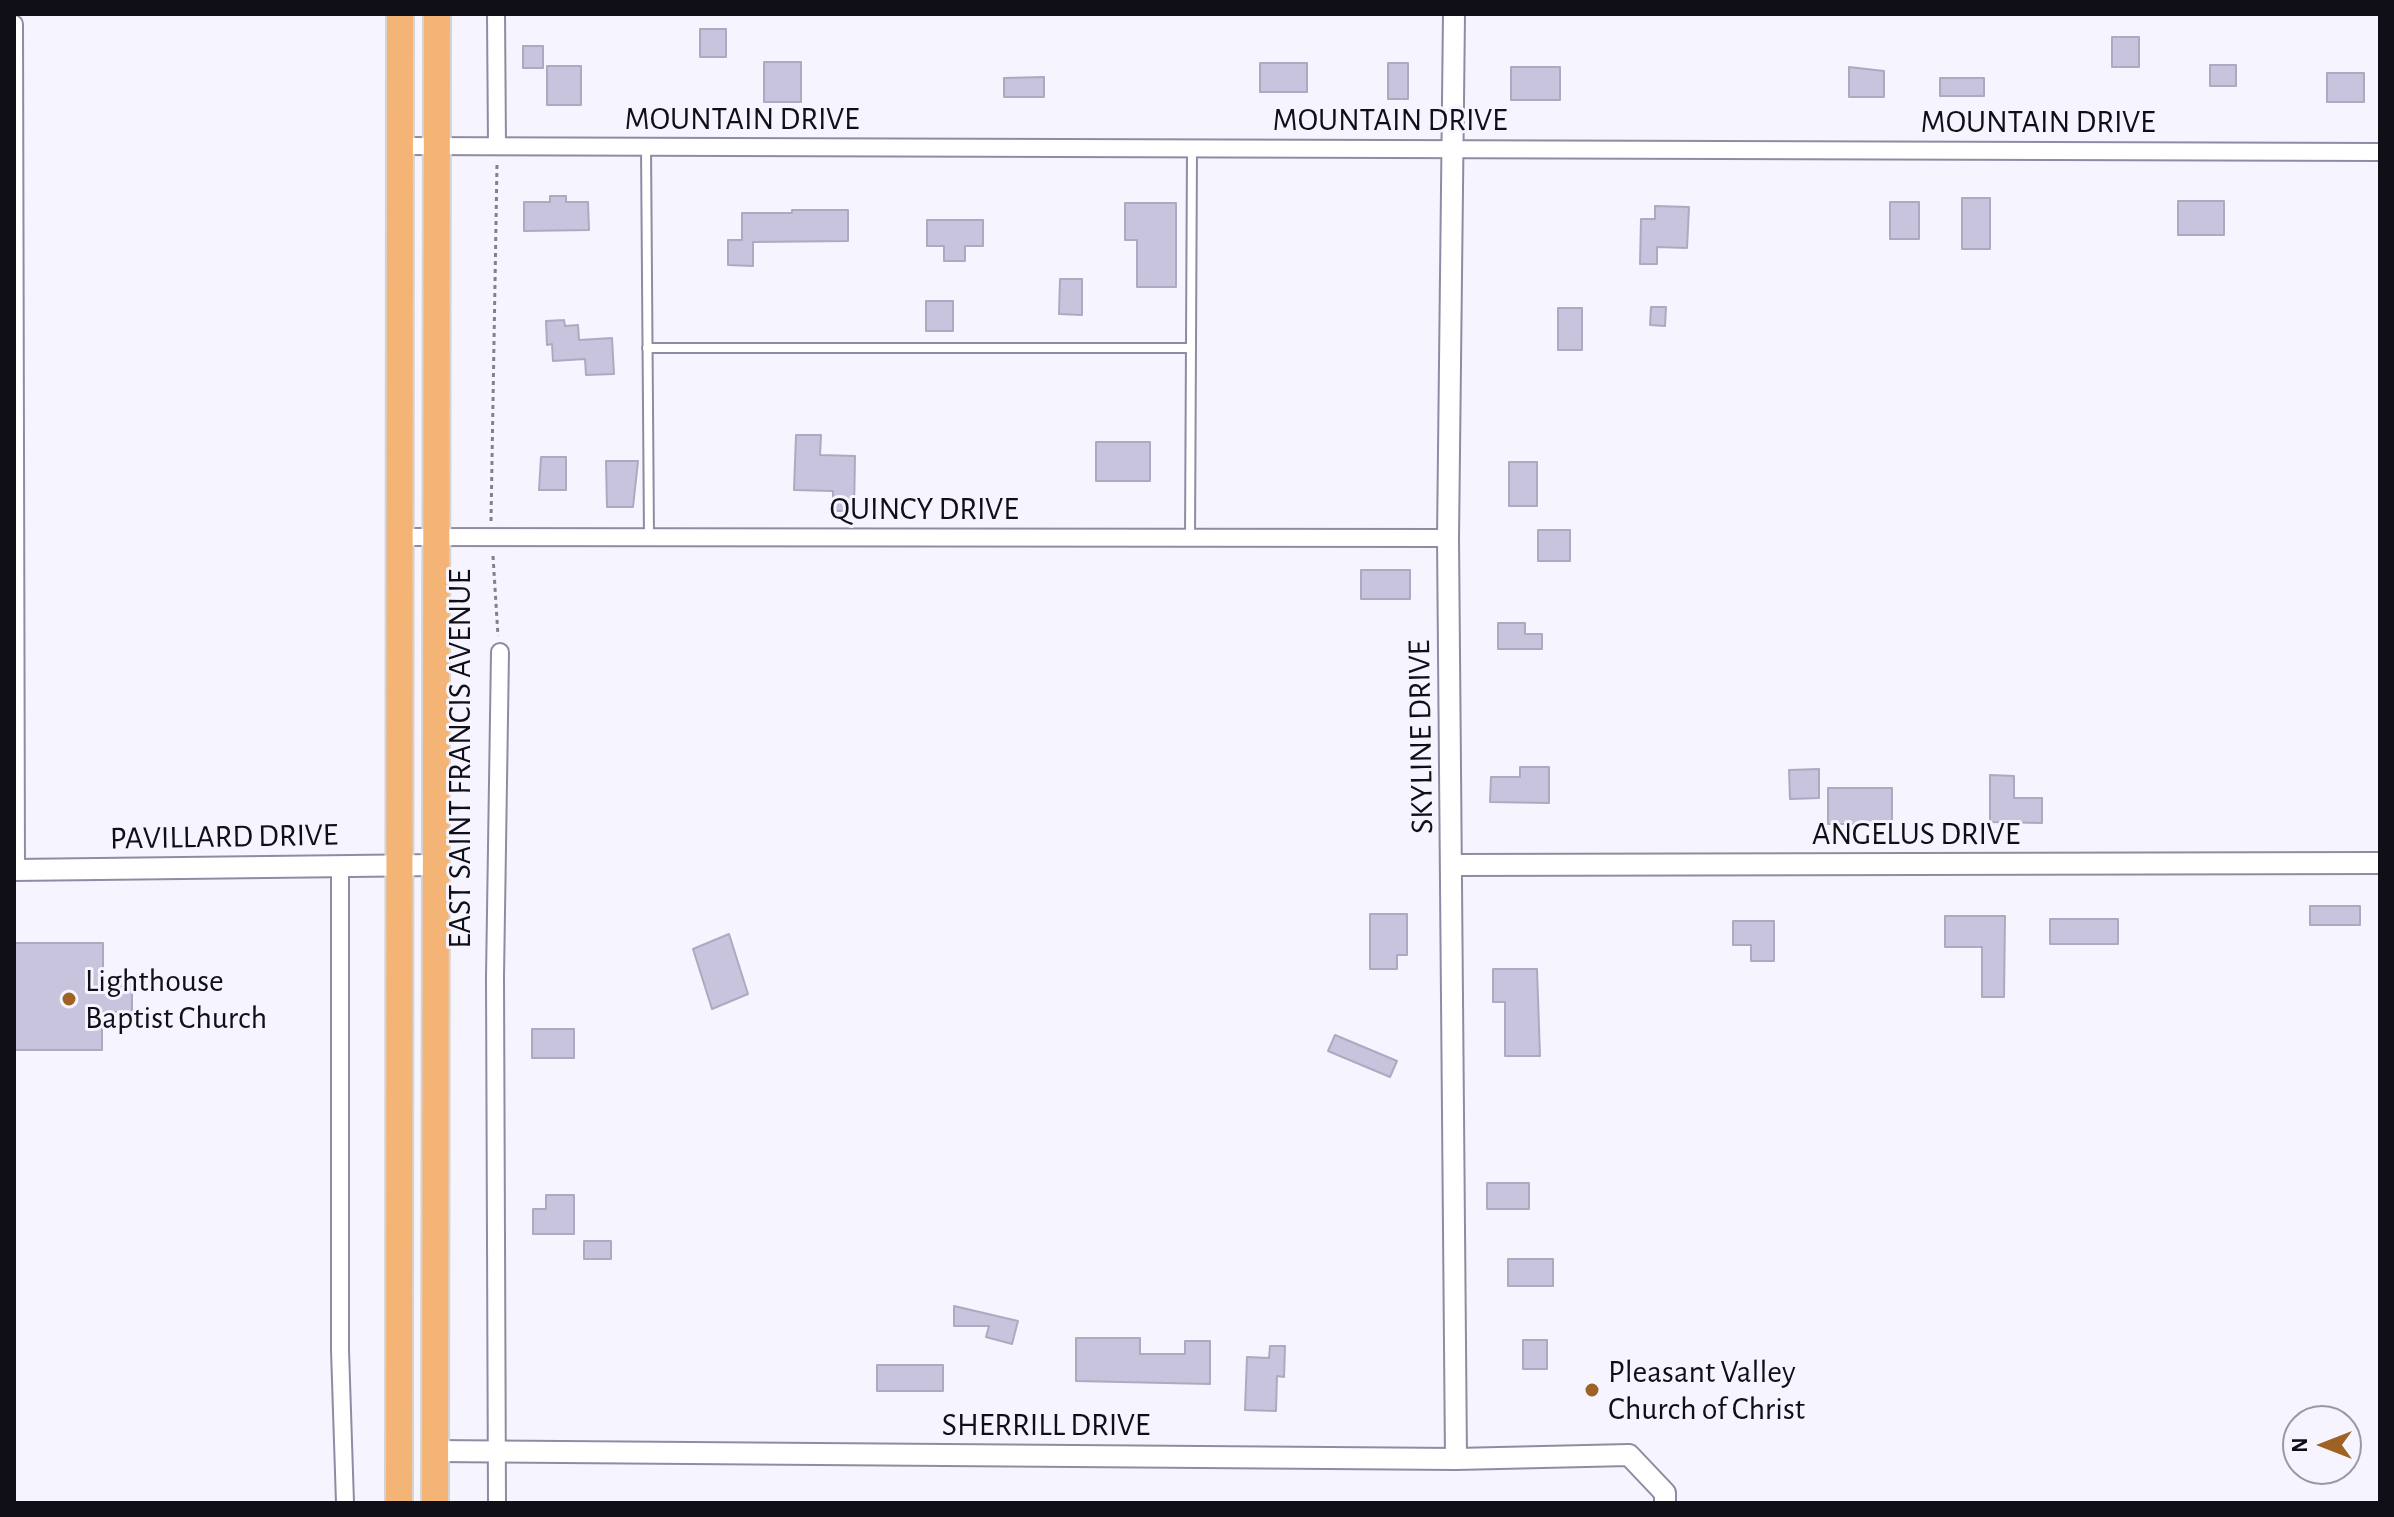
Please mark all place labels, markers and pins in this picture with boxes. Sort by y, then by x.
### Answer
place label: Lighthouse Baptist Church [85,962,267,1037]
marker: Lighthouse Baptist Church [60,990,78,1008]
place label: Pleasant Valley Church of Christ [1608,1353,1805,1428]
marker: Pleasant Valley Church of Christ [1583,1381,1601,1399]

